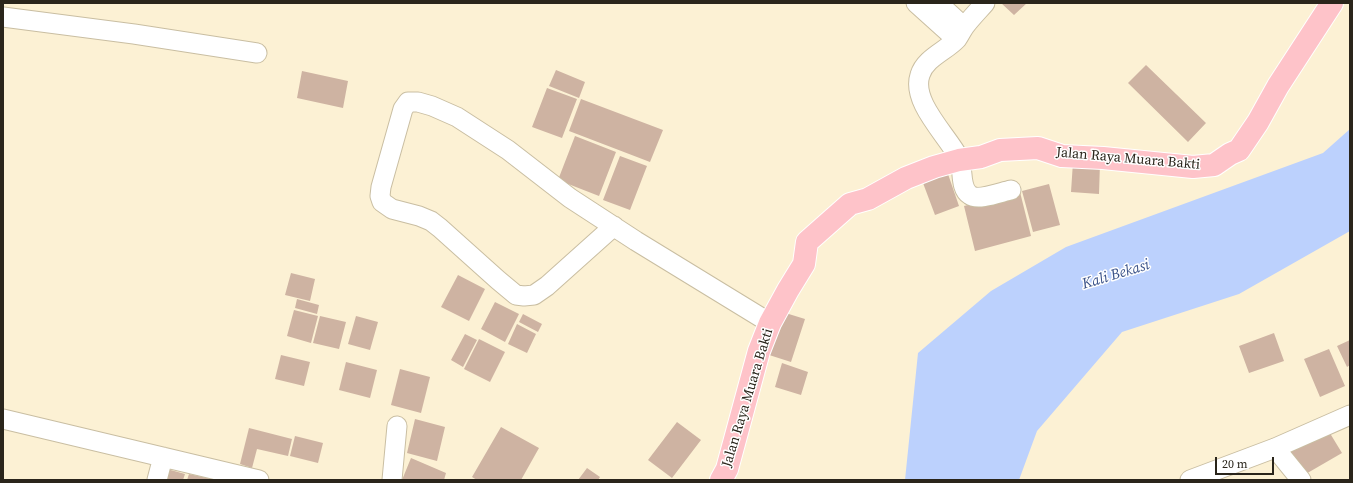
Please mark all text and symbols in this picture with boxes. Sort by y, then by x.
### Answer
street label: Jalan Raya Muara Bakti [1055,144,1201,174]
water label: Kali Bekasi [1080,256,1152,294]
street label: Jalan Raya Muara Bakti [719,327,777,469]
scale bar [1217,449,1276,475]
text: 20 m [1222,456,1248,472]

